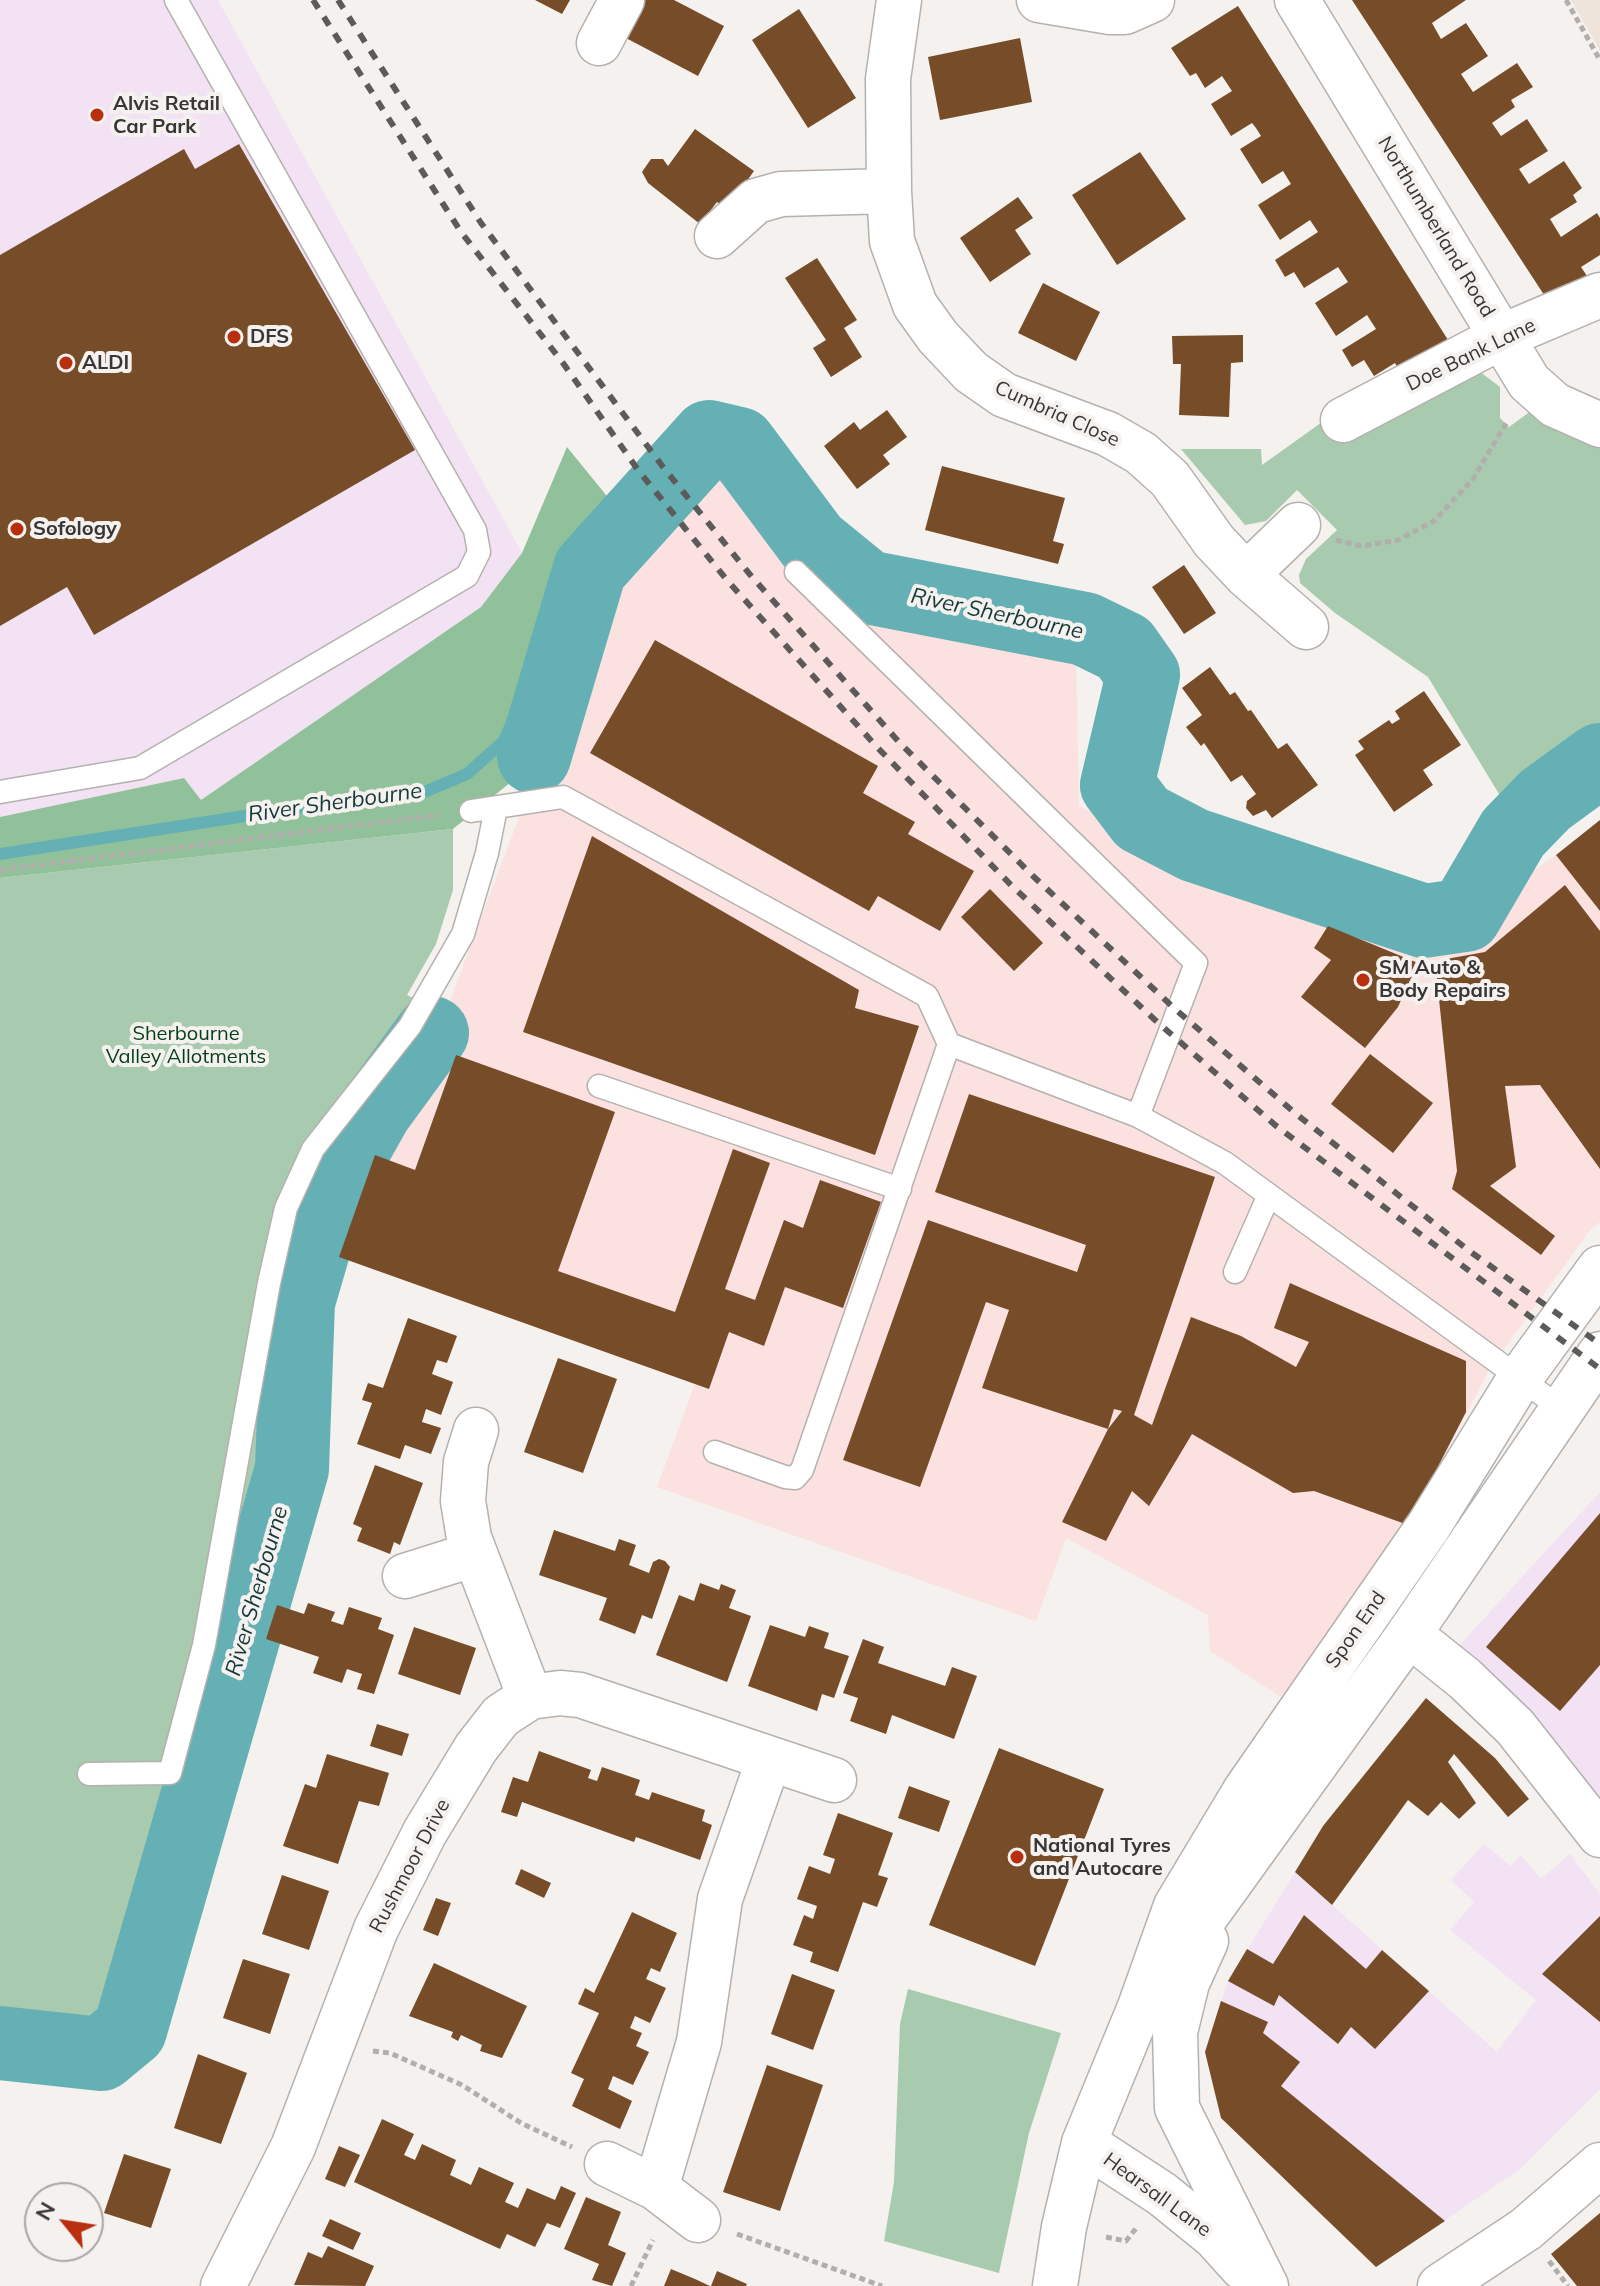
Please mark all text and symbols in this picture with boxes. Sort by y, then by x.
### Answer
place label: Alvis Retail Car Park [113,92,220,139]
marker: Alvis Retail Car Park [88,106,106,124]
street label: Northumberland Road [1372,132,1500,322]
street label: Doe Bank Lane [1402,313,1540,397]
place label: DFS [250,325,289,349]
marker: DFS [225,328,243,346]
place label: ALDI [82,351,129,375]
marker: ALDI [57,354,75,372]
street label: Cumbria Close [991,376,1123,452]
place label: Sofology [33,517,117,541]
marker: Sofology [8,520,26,538]
water label: River Sherbourne [908,583,1086,645]
water label: River Sherbourne [246,778,424,828]
place label: SM Auto & Body Repairs [1379,956,1506,1003]
marker: SM Auto & Body Repairs [1354,971,1372,989]
park label: Sherbourne Valley Allotments [106,1022,266,1069]
water label: River Sherbourne [220,1503,294,1679]
street label: Spon End [1321,1587,1391,1673]
street label: Rushmoor Drive [365,1795,455,1937]
place label: National Tyres and Autocare [1033,1834,1171,1881]
marker: National Tyres and Autocare [1008,1848,1026,1866]
street label: Hearsall Lane [1098,2148,1216,2242]
north arrow [24,2182,104,2262]
text: N [29,2197,61,2225]

